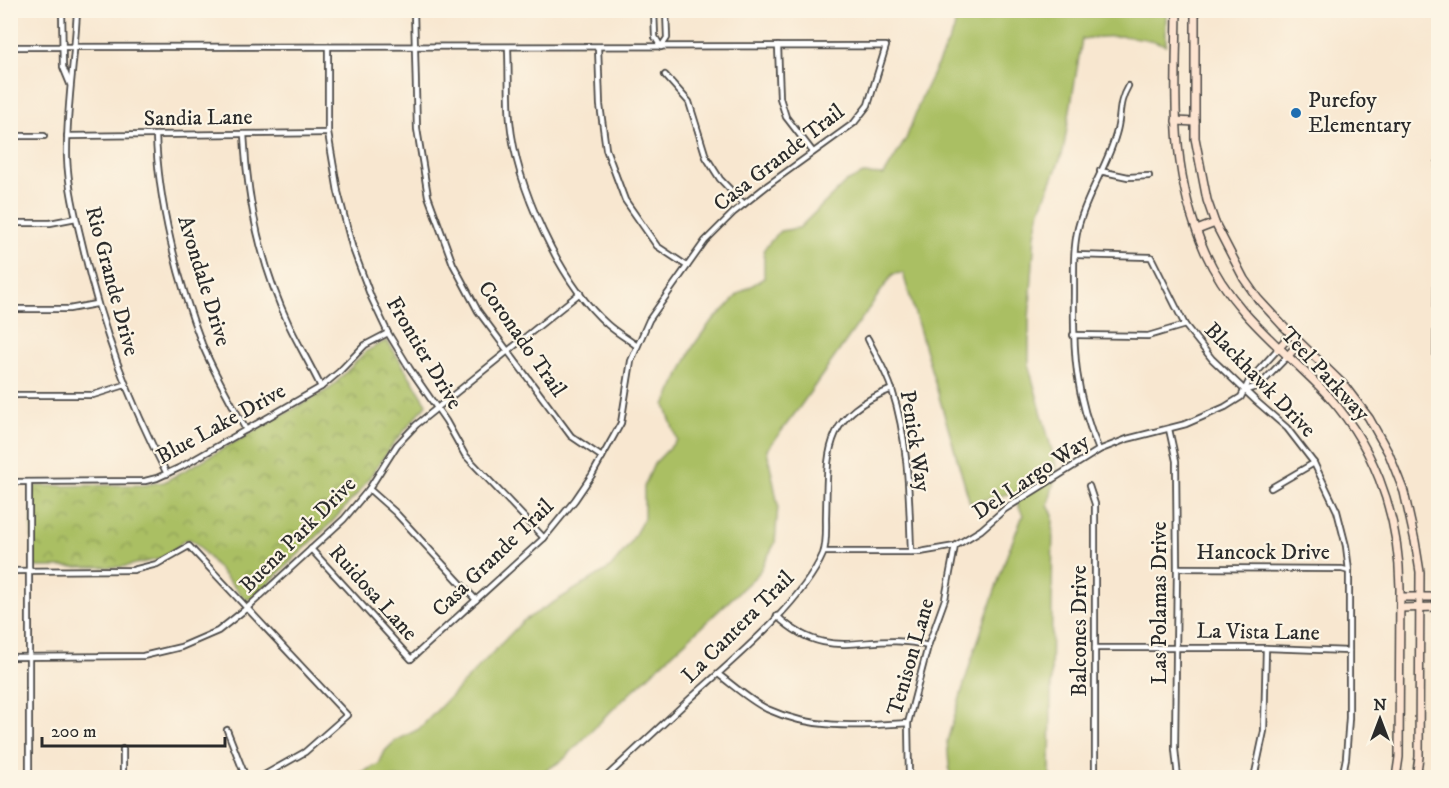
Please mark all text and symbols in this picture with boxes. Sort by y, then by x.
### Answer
place label: Purefoy Elementary [1308,87,1412,139]
street label: Casa Grande Trail [708,98,850,218]
street label: Sandia Lane [143,104,253,132]
marker: Purefoy Elementary [1289,106,1303,120]
street label: Rio Grande Drive [79,203,145,359]
street label: Avondale Drive [171,213,237,349]
street label: Coronado Trail [472,276,572,403]
street label: Frontier Drive [380,292,468,414]
street label: Blackhawk Drive [1198,317,1322,443]
street label: Teel Parkway [1275,321,1376,427]
street label: Blue Lake Drive [152,377,290,471]
street label: Penick Way [894,388,936,494]
street label: Del Largo Way [968,428,1095,526]
street label: Buena Park Drive [234,471,362,599]
street label: Casa Grande Trail [427,493,560,623]
street label: Las Polamas Drive [1146,521,1173,685]
street label: Ruidosa Lane [323,539,423,647]
street label: Hancock Drive [1196,539,1330,566]
street label: La Cantera Trail [676,565,800,689]
street label: Balcones Drive [1066,565,1093,697]
street label: Tenison Lane [881,595,941,719]
street label: La Vista Lane [1196,617,1320,647]
north arrow [1350,689,1410,749]
text: N [1373,695,1387,715]
scale bar [42,710,225,748]
text: 200 m [51,721,97,743]

